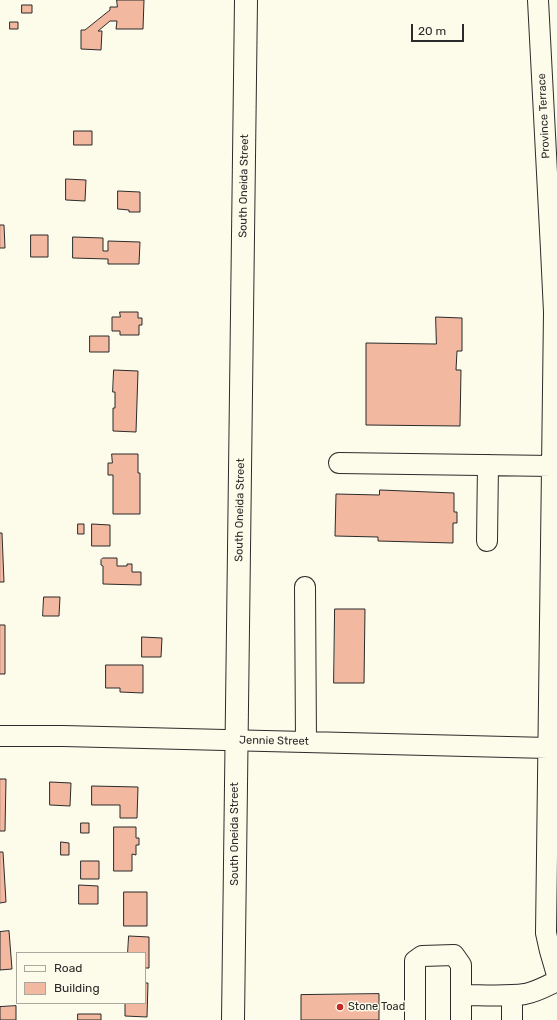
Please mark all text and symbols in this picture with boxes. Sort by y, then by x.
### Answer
scale bar [413,16,466,42]
text: 20 m [418,24,446,38]
street label: Province Terrace [535,73,553,159]
street label: South Oneida Street [236,134,252,238]
street label: South Oneida Street [232,458,248,562]
street label: Jennie Street [239,734,309,748]
street label: South Oneida Street [228,782,242,886]
legend [16,952,146,1004]
text: Road [54,961,82,975]
text: Building [54,981,100,995]
place label: Stone Toad [348,1000,405,1014]
marker: Stone Toad [335,1002,345,1012]

